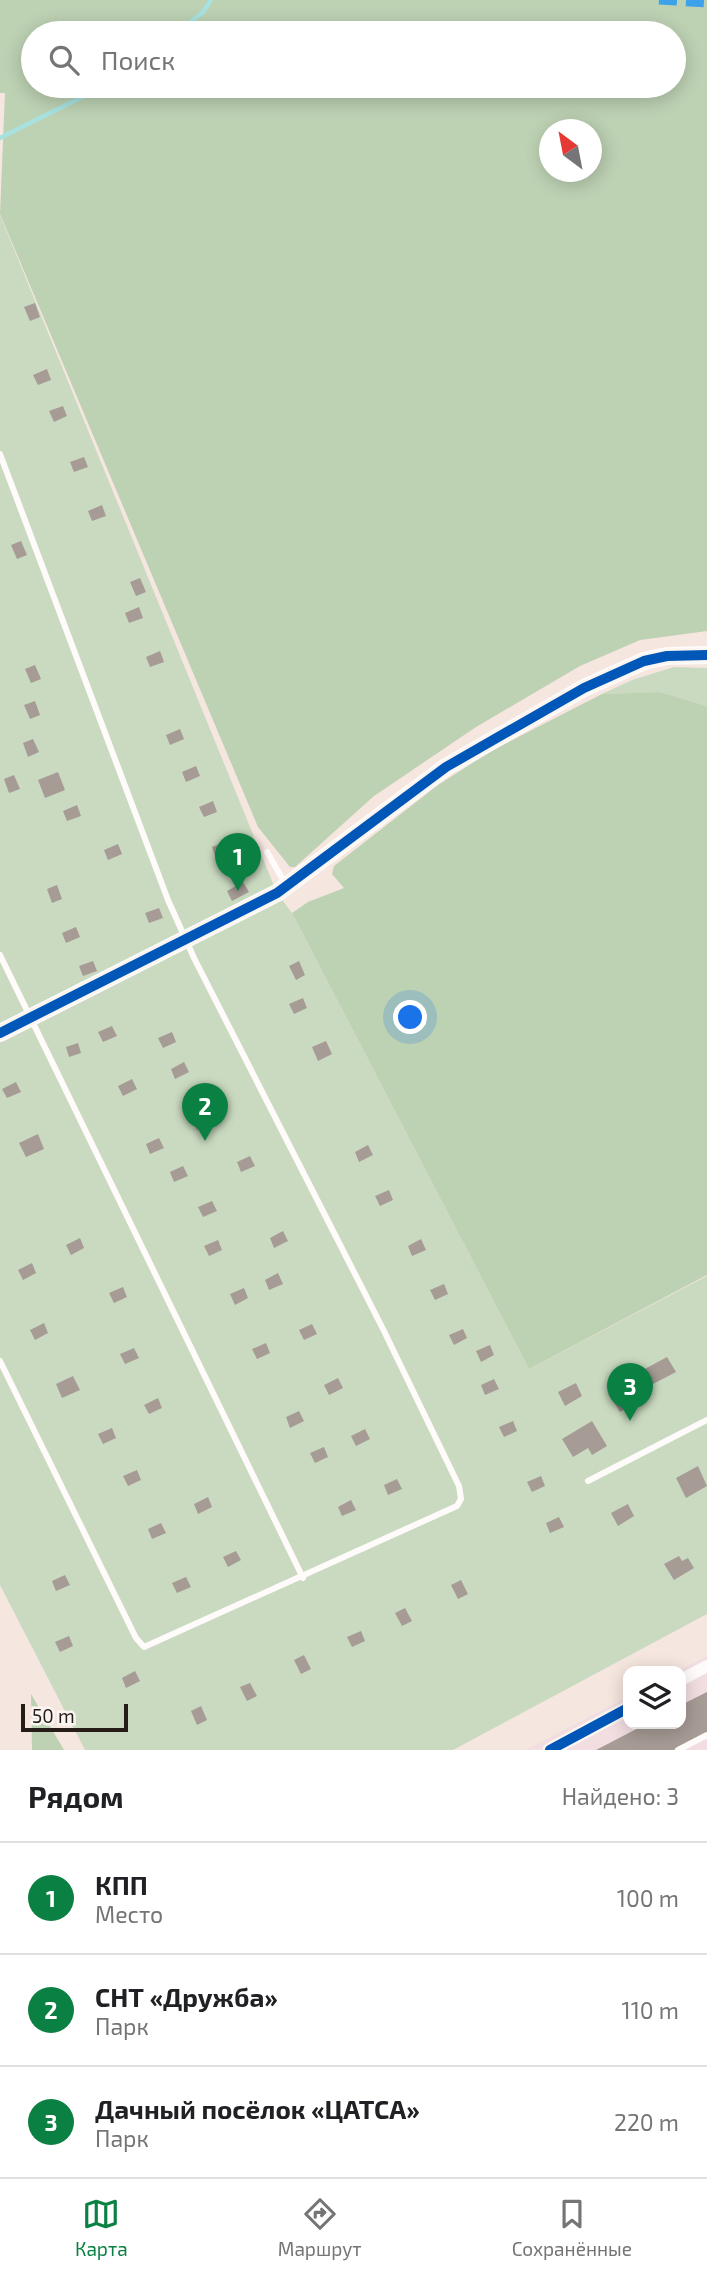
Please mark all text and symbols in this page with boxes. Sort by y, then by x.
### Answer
search box [21,21,686,98]
icon: search [45,41,83,79]
text: Поиск [101,44,175,75]
north arrow [539,119,602,182]
pin: 1 [215,833,261,891]
your location [393,1000,427,1034]
pin: 2 [182,1083,228,1141]
pin: 3 [607,1363,653,1421]
map controls [623,1666,686,1729]
button: layers [623,1666,686,1729]
scale bar [21,1701,128,1733]
text: 50 m [32,1704,75,1727]
text: Рядом [28,1778,124,1814]
text: Найдено: 3 [562,1782,679,1810]
text: КПП [95,1869,148,1900]
text: 1 [46,1884,56,1912]
text: 100 m [617,1884,679,1912]
text: Место [95,1900,163,1928]
text: СНТ «Дружба» [95,1981,278,2012]
text: 2 [44,1996,58,2024]
text: 110 m [622,1996,679,2024]
text: Парк [95,2012,149,2040]
text: Дачный посёлок «ЦАТСА» [95,2093,420,2124]
text: 3 [44,2108,58,2136]
text: 220 m [614,2108,679,2136]
text: Парк [95,2124,149,2152]
tab: Карта [75,2195,128,2260]
tab: Маршрут [278,2195,362,2260]
tab: Сохранённые [512,2195,632,2260]

